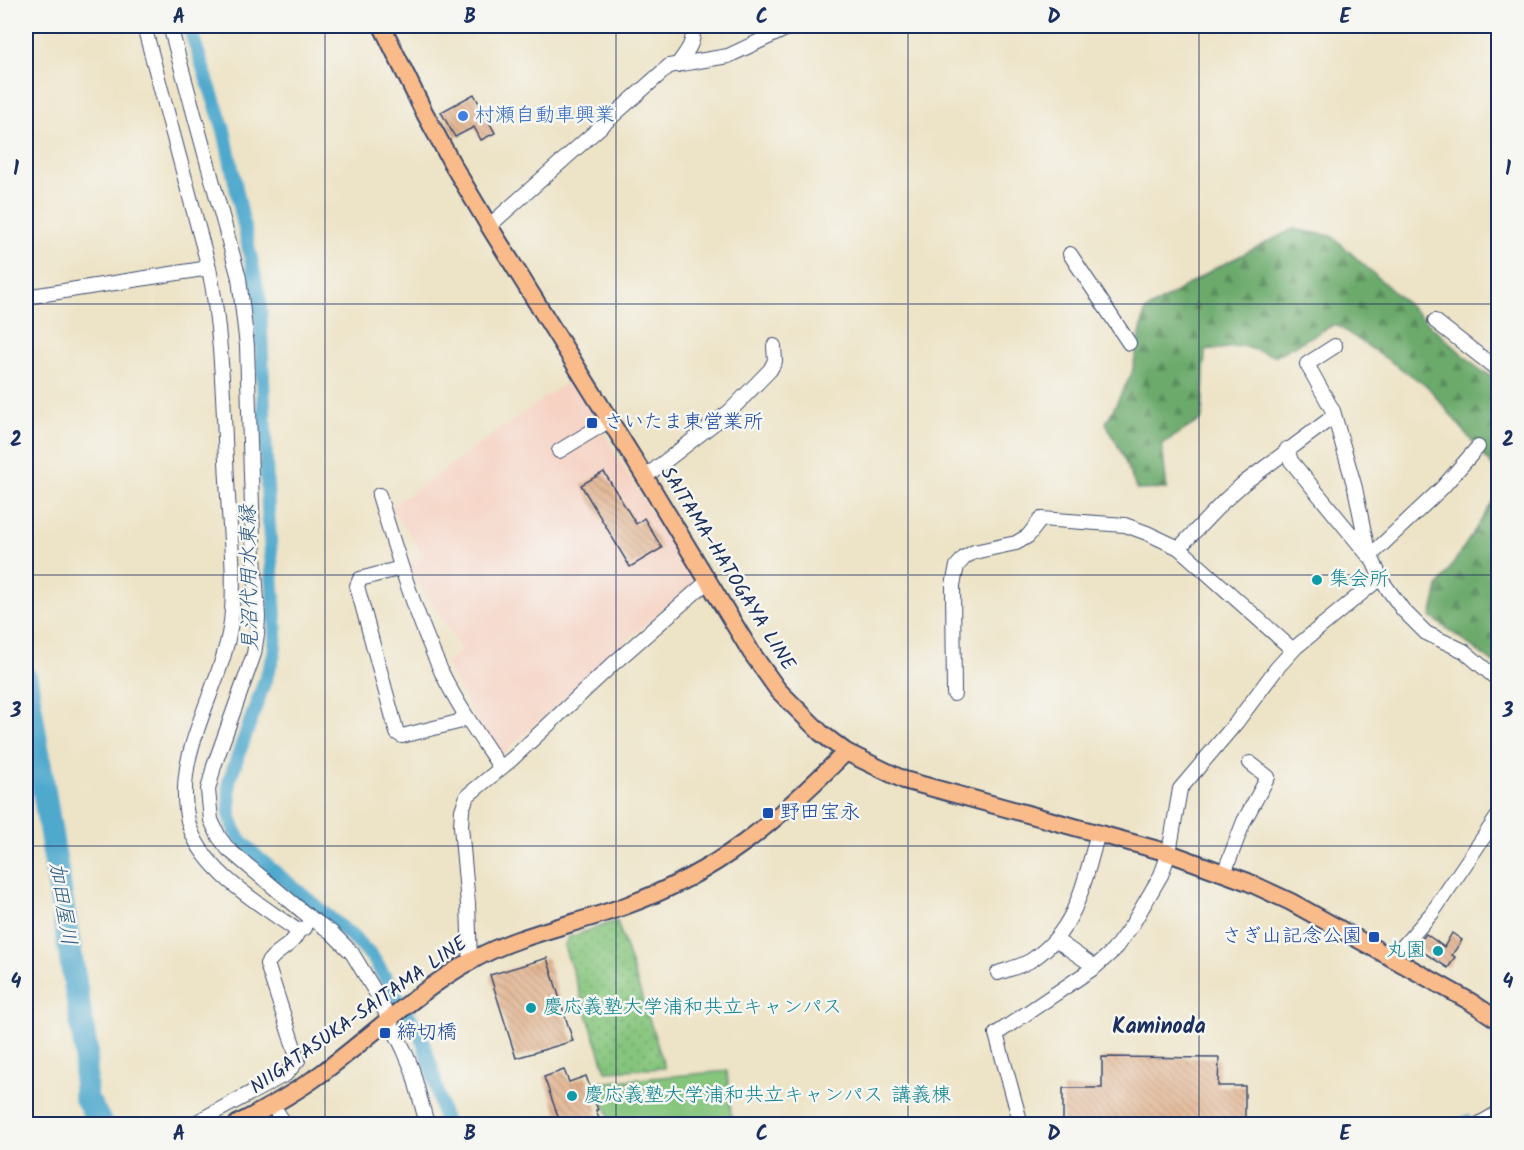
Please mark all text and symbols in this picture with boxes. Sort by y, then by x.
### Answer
text: A [173,2,185,34]
text: B [464,2,476,34]
text: C [756,2,768,34]
text: D [1047,2,1061,34]
text: E [1339,2,1351,34]
place label: 村瀬自動車興業 [475,100,615,132]
marker: 村瀬自動車興業 [456,109,470,123]
text: 1 [13,154,19,186]
text: 1 [1505,154,1511,186]
place label: さいたま東営業所 [604,407,763,439]
marker: さいたま東営業所 [585,416,599,430]
text: 2 [10,425,22,457]
text: 2 [1502,425,1514,457]
street label: SAITAMA-HATOGAYA LINE [651,460,804,679]
water label: 見沼代用水東縁 [232,502,268,652]
place label: 集会所 [1329,564,1389,596]
marker: 集会所 [1310,573,1324,587]
text: 3 [10,696,22,728]
text: 3 [1502,696,1514,728]
place label: 野田宝永 [780,797,860,829]
marker: 野田宝永 [761,806,775,820]
water label: 加田屋川 [39,860,85,948]
place label: さぎ山記念公園 [1222,921,1362,953]
street label: NIIGATASUKA-SAITAMA LINE [244,928,475,1103]
marker: さぎ山記念公園 [1367,930,1381,944]
place label: 丸園 [1386,935,1426,967]
marker: 丸園 [1431,944,1445,958]
text: 4 [11,967,22,999]
text: 4 [1503,967,1514,999]
place label: 慶応義塾大学浦和共立キャンパス [543,992,842,1024]
marker: 慶応義塾大学浦和共立キャンパス [524,1001,538,1015]
district label: Kaminoda [1112,1010,1206,1045]
place label: 締切橋 [397,1017,457,1049]
marker: 締切橋 [378,1026,392,1040]
place label: 慶応義塾大学浦和共立キャンパス 講義棟 [584,1080,951,1112]
marker: 慶応義塾大学浦和共立キャンパス 講義棟 [565,1089,579,1103]
text: A [173,1119,185,1150]
text: B [464,1119,476,1150]
text: C [756,1119,768,1150]
text: D [1047,1119,1061,1150]
text: E [1339,1119,1351,1150]

